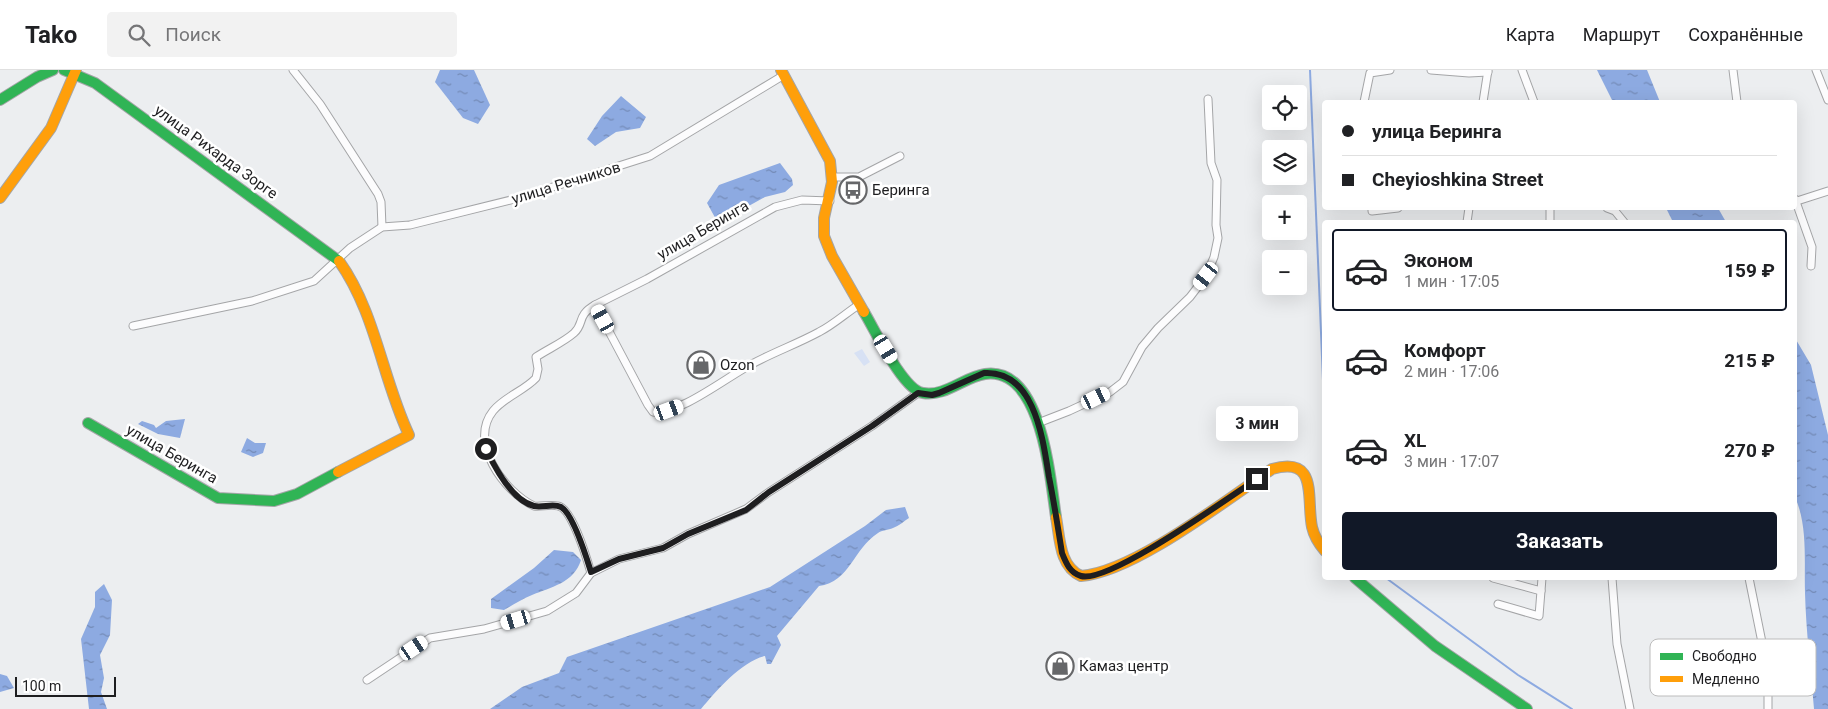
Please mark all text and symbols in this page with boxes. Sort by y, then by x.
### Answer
search box [107,12,457,57]
text: Tako [25,21,77,49]
icon: search [125,21,153,49]
text: Поиск [165,23,221,46]
text: Карта [1506,24,1555,45]
text: Маршрут [1583,24,1660,45]
text: Сохранённые [1688,24,1803,45]
map controls [1262,85,1307,295]
button: locate [1262,85,1307,130]
street label: улица Рихарда Зорге [151,101,281,203]
text: улица Беринга [1372,120,1502,143]
button: layers [1262,140,1307,185]
street label: улица Речников [509,158,623,208]
text: Cheyioshkina Street [1372,168,1544,191]
bus stop icon: Беринга [838,175,868,205]
place label: Беринга [872,181,930,199]
button: + [1262,195,1307,240]
street label: улица Беринга [654,197,752,263]
icon: car [1344,248,1389,293]
text: Эконом [1404,249,1473,272]
button: − [1262,250,1307,295]
text: 159 ₽ [1724,259,1775,282]
car [1190,260,1221,292]
text: 1 мин · 17:05 [1404,272,1499,291]
car [589,302,616,336]
car [871,332,900,366]
icon: car [1344,338,1389,383]
text: Комфорт [1404,339,1486,362]
text: 215 ₽ [1724,349,1775,372]
shop icon: Ozon [686,350,716,380]
place label: Ozon [720,356,754,374]
text: 2 мин · 17:06 [1404,362,1499,381]
car [1079,385,1112,411]
car [652,398,685,422]
callout: 3 мин [1216,406,1298,442]
text: 3 мин [1235,414,1279,433]
street label: улица Беринга [123,421,221,487]
icon: car [1344,428,1389,473]
text: XL [1404,429,1426,452]
route start [475,438,497,460]
text: 270 ₽ [1724,439,1775,462]
text: 3 мин · 17:07 [1404,452,1499,471]
route end [1246,468,1268,490]
button: Заказать [1342,512,1777,570]
car [499,608,532,632]
car [397,633,430,663]
legend [1650,639,1816,696]
text: Свободно [1692,648,1757,664]
shop icon: Камаз центр [1045,651,1075,681]
place label: Камаз центр [1079,657,1169,675]
text: Медленно [1692,671,1760,687]
scale bar [15,674,116,697]
text: 100 m [22,678,61,694]

